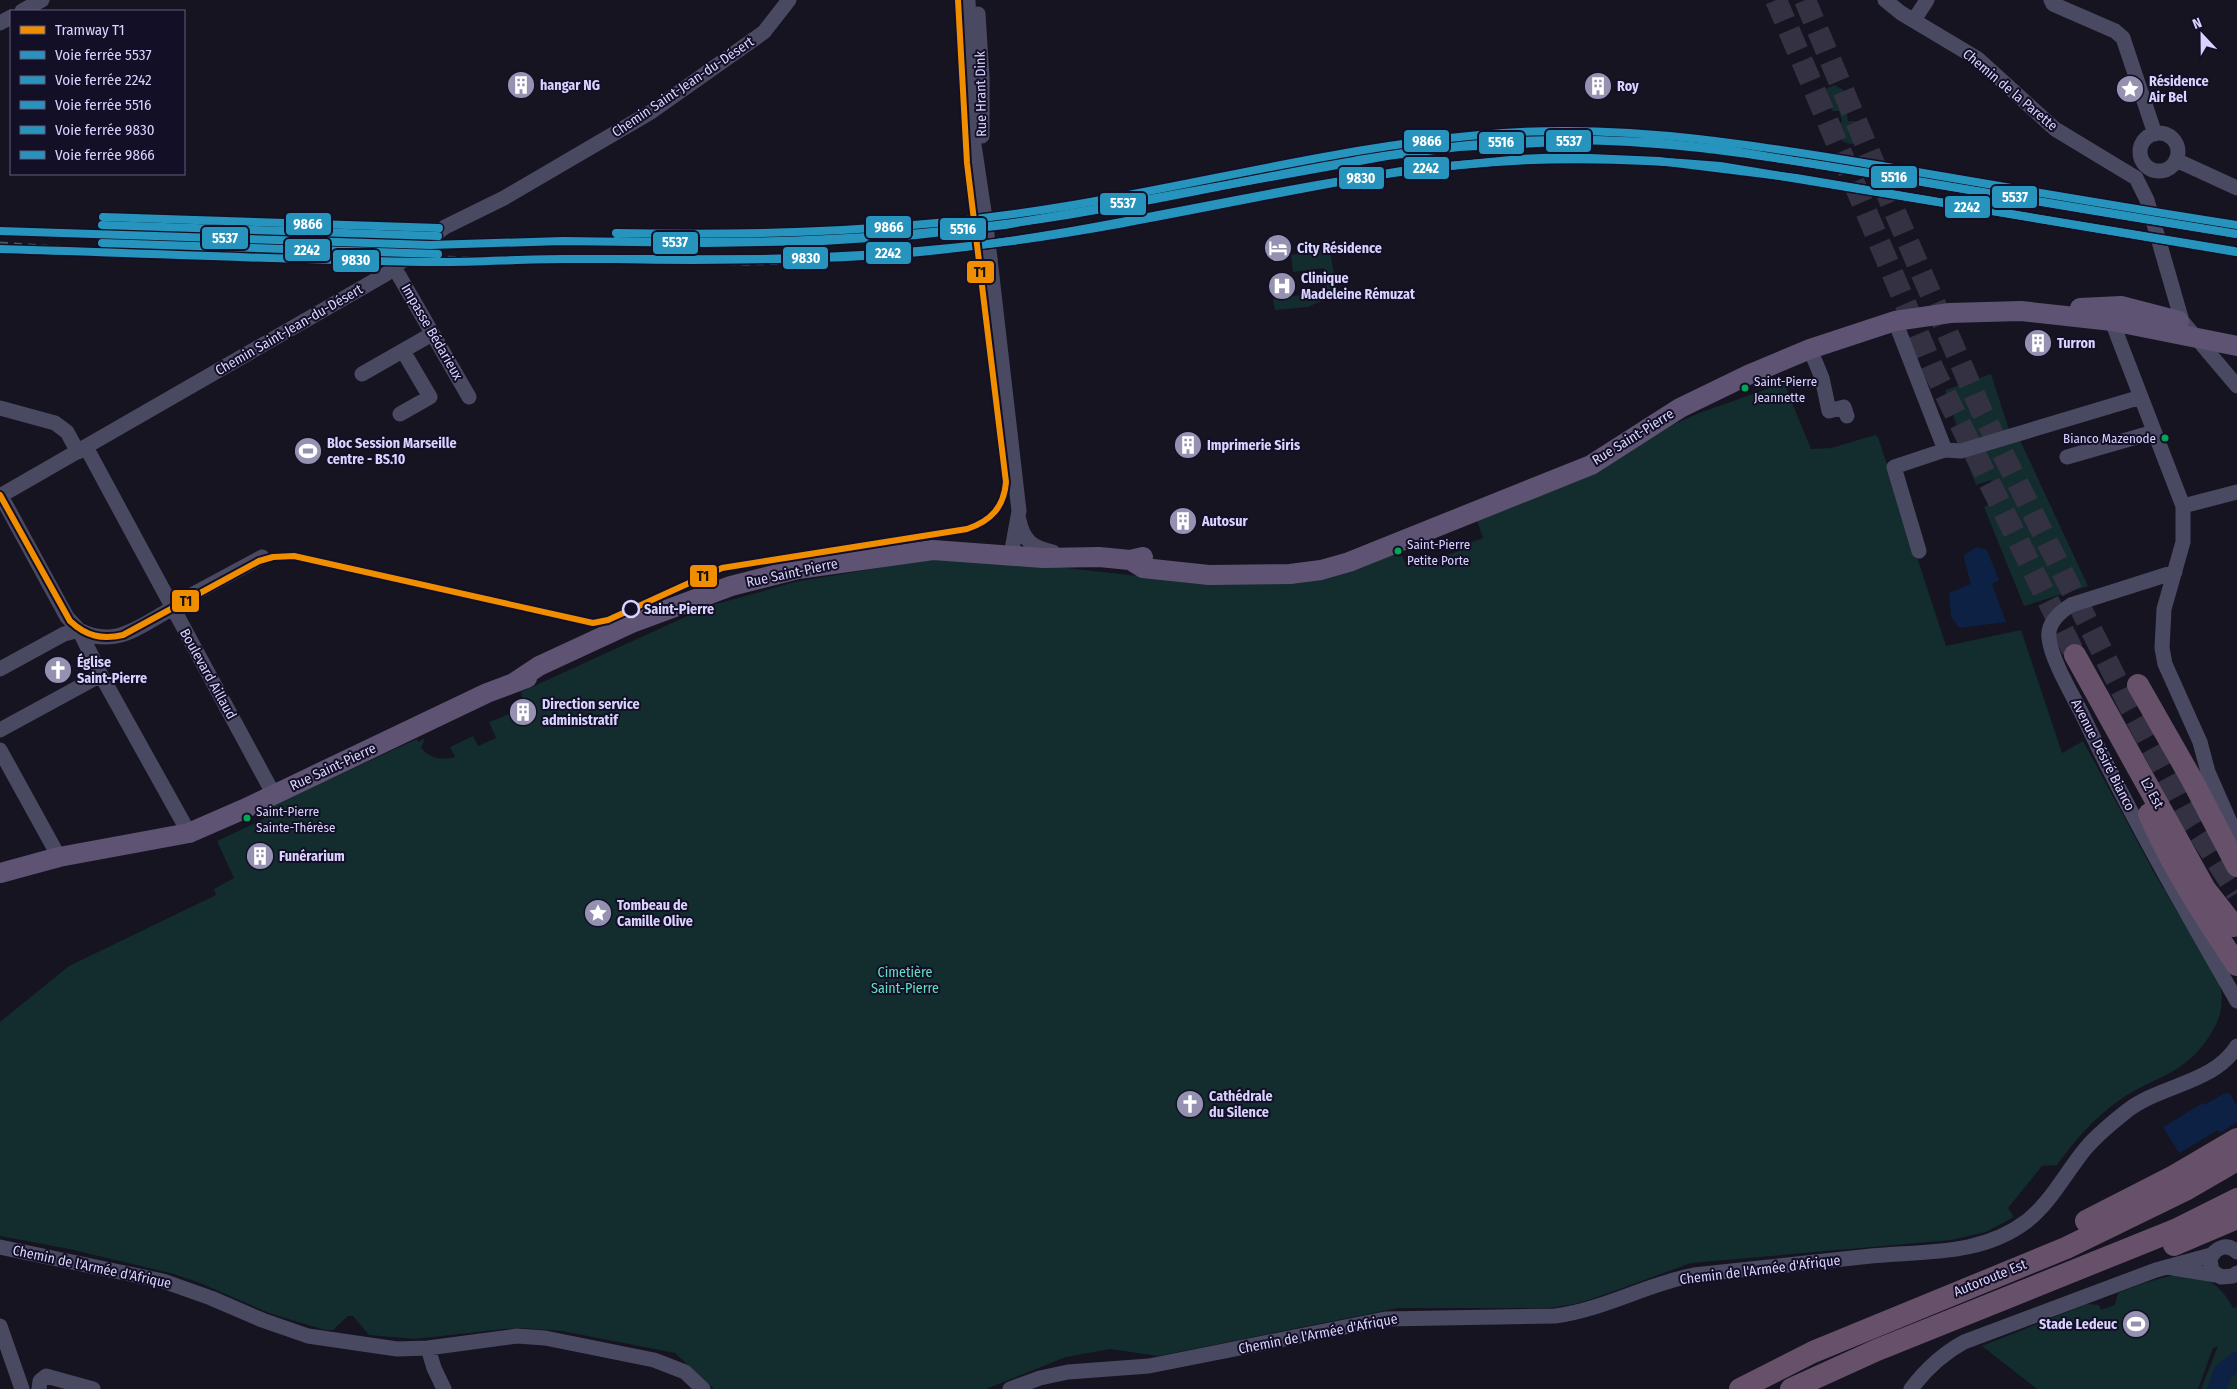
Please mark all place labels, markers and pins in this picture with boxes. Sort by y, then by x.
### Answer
building icon: hangar NG [506,70,536,100]
building icon: Roy [1583,71,1613,101]
place label: Résidence Air Bel [2148,73,2209,106]
place icon: Résidence Air Bel [2115,74,2145,104]
place label: hangar NG [540,77,600,94]
place label: Roy [1617,78,1639,95]
hotel icon: City Résidence [1263,233,1293,263]
place label: City Résidence [1297,240,1382,257]
place label: Clinique Madeleine Rémuzat [1301,270,1416,303]
hospital icon: Clinique Madeleine Rémuzat [1267,271,1297,301]
building icon: Turron [2023,328,2053,358]
place label: Turron [2057,335,2095,352]
place label: Saint-Pierre Jeannette [1754,374,1817,405]
marker: Saint-Pierre Jeannette [1740,383,1750,393]
building icon: Imprimerie Siris [1173,430,1203,460]
place label: Bianco Mazenode [2063,431,2156,446]
marker: Bianco Mazenode [2160,433,2170,443]
place label: Bloc Session Marseille centre - BS.10 [327,435,457,468]
sports icon: Bloc Session Marseille centre - BS.10 [293,436,323,466]
place label: Imprimerie Siris [1207,437,1300,454]
building icon: Autosur [1168,506,1198,536]
place label: Autosur [1201,513,1248,530]
place label: Saint-Pierre Petite Porte [1407,537,1470,568]
marker: Saint-Pierre Petite Porte [1393,546,1403,556]
marker: Saint-Pierre [622,600,640,618]
place label: Saint-Pierre [644,601,714,618]
place label: Église Saint-Pierre [77,653,147,687]
church icon: Église Saint-Pierre [43,655,73,685]
place label: Direction service administratif [542,696,640,729]
building icon: Direction service administratif [508,697,538,727]
place label: Saint-Pierre Sainte-Thérèse [256,804,335,835]
marker: Saint-Pierre Sainte-Thérèse [242,813,252,823]
building icon: Funérarium [245,841,275,871]
place label: Funérarium [279,848,345,865]
place label: Tombeau de Camille Olive [617,897,693,930]
place icon: Tombeau de Camille Olive [583,898,613,928]
place label: Cathédrale du Silence [1209,1088,1273,1121]
church icon: Cathédrale du Silence [1175,1089,1205,1119]
sports icon: Stade Ledeuc [2121,1309,2151,1339]
place label: Stade Ledeuc [2039,1316,2118,1333]

